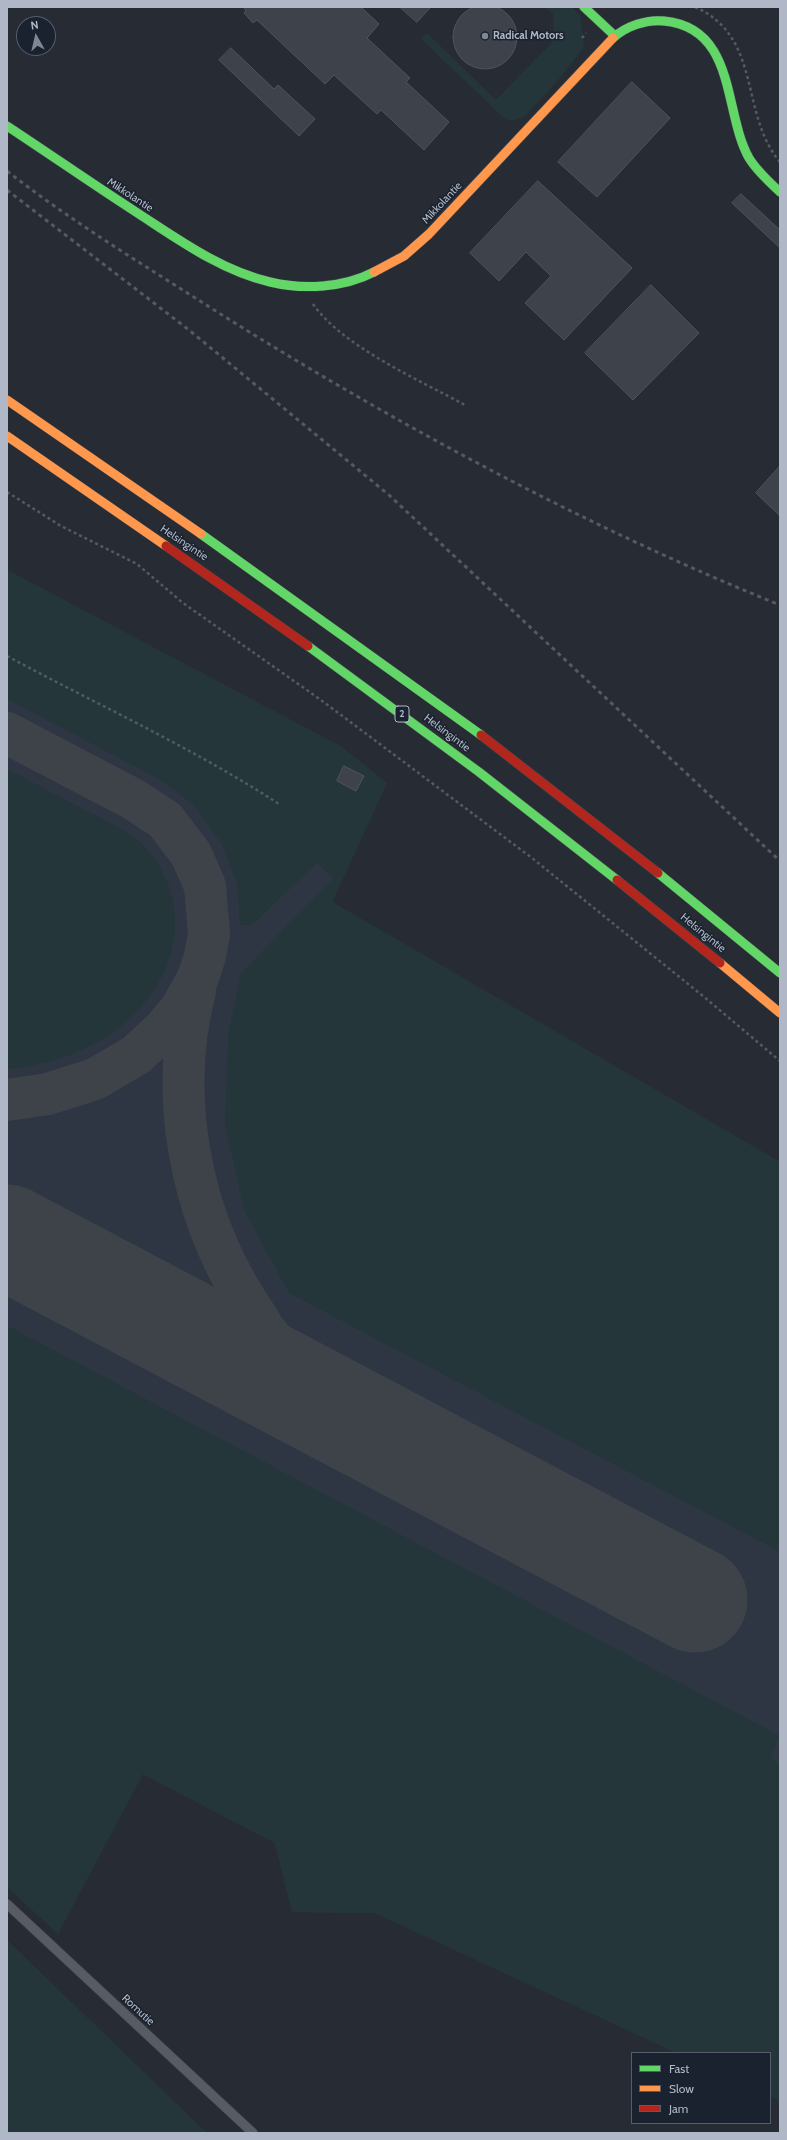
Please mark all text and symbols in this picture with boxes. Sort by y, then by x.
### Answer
north arrow [16,16,56,56]
text: N [30,18,39,33]
place label: Radical Motors [493,29,564,43]
marker: Radical Motors [480,31,490,41]
street label: Mikkolantie [104,175,156,215]
street label: Mikkolantie [419,179,465,227]
street label: Helsingintie [158,522,210,564]
road number: 2 [395,706,409,722]
street label: Helsingintie [421,711,473,755]
street label: Helsingintie [678,911,728,955]
street label: Romutie [119,1992,157,2028]
legend [631,2052,771,2124]
text: Fast [669,2061,689,2076]
text: Slow [669,2081,694,2096]
text: Jam [669,2101,688,2116]

